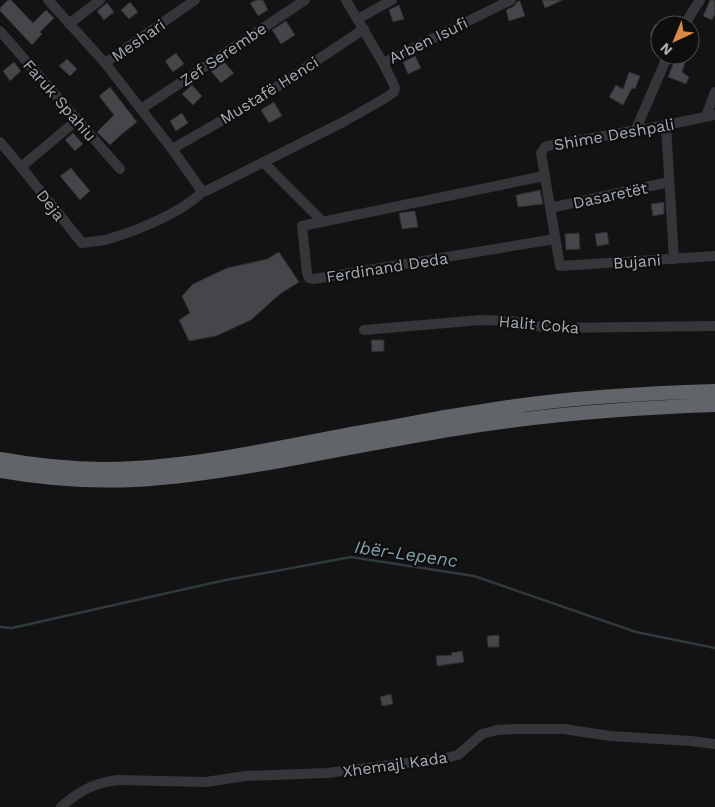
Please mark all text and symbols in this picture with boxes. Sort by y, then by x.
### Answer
street label: Arben Isufi [386,13,471,68]
street label: Meshari [108,15,169,66]
north arrow [650,15,700,65]
street label: Zef Serembe [177,19,270,90]
text: N [657,40,675,59]
street label: Mustafë Henci [217,53,322,128]
street label: Faruk Spahiu [19,56,100,145]
street label: Shime Deshpali [553,115,676,154]
street label: Dasaretët [571,178,649,213]
street label: Deja [33,186,69,225]
street label: Ferdinand Deda [325,248,449,286]
street label: Bujani [613,250,662,273]
street label: Halit Coka [498,312,580,337]
water label: Ibër-Lepenc [353,536,459,571]
street label: Xhemajl Kada [341,748,449,781]

